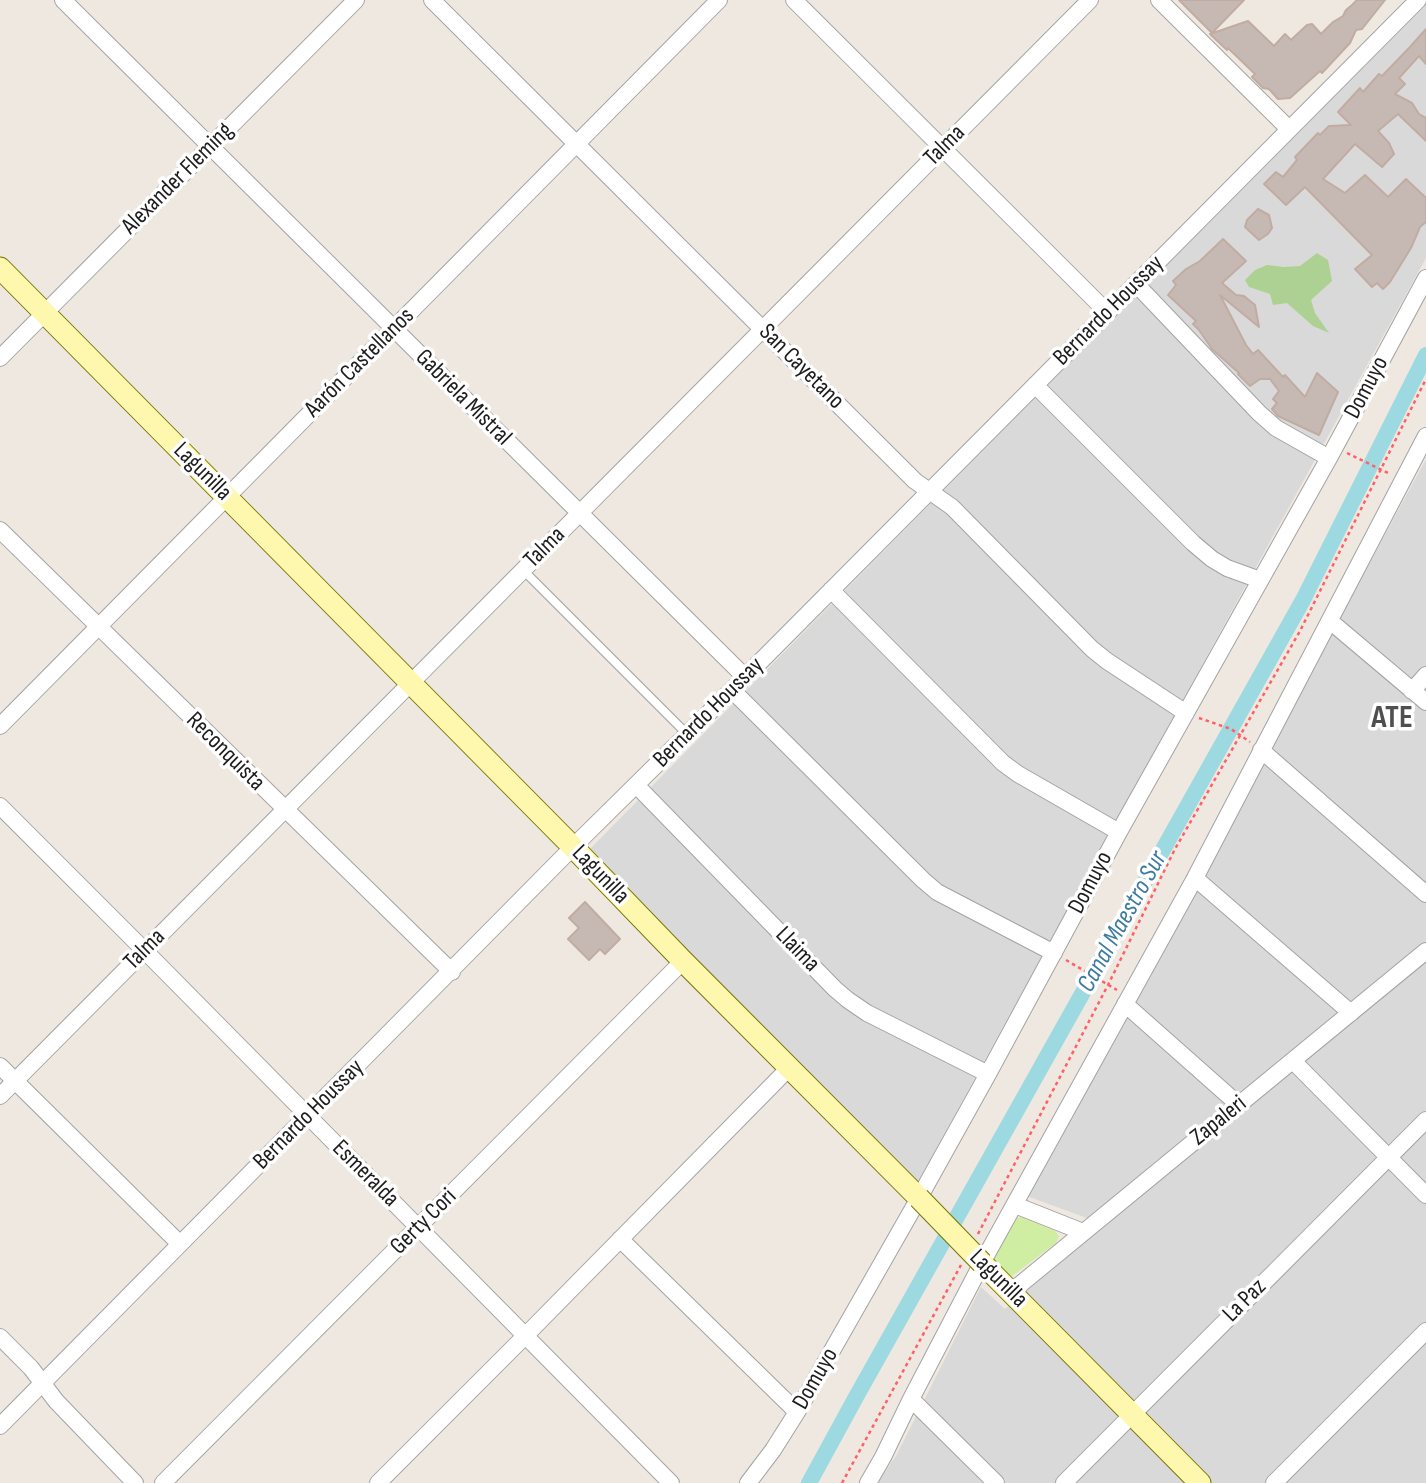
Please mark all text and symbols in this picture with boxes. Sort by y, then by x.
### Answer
street label: Alexander Fleming [116,117,240,241]
street label: Talma [918,119,972,173]
street label: Bernardo Houssay [1048,250,1170,372]
street label: Aarón Castellanos [299,302,421,424]
street label: San Cayetano [752,318,850,416]
street label: Gabriela Mistral [409,344,517,452]
street label: Domuyo [1339,352,1395,424]
street label: Lagunilla [167,437,237,507]
street label: Talma [518,521,572,575]
street label: Bernardo Houssay [648,652,770,774]
district label: ATE [1371,700,1413,738]
street label: Reconquista [180,707,270,797]
street label: Lagunilla [565,840,635,910]
water label: Canal Maestro Sur [1072,846,1174,998]
street label: Domuyo [1063,847,1119,919]
street label: Llaima [769,921,825,979]
street label: Talma [118,923,172,977]
street label: Bernardo Houssay [248,1054,370,1176]
street label: Zapaleri [1185,1090,1253,1152]
street label: Esmeralda [325,1134,405,1214]
street label: Gerty Cori [385,1183,463,1261]
street label: Lagunilla [963,1244,1033,1314]
street label: La Paz [1217,1273,1273,1329]
street label: Domuyo [787,1343,845,1415]

